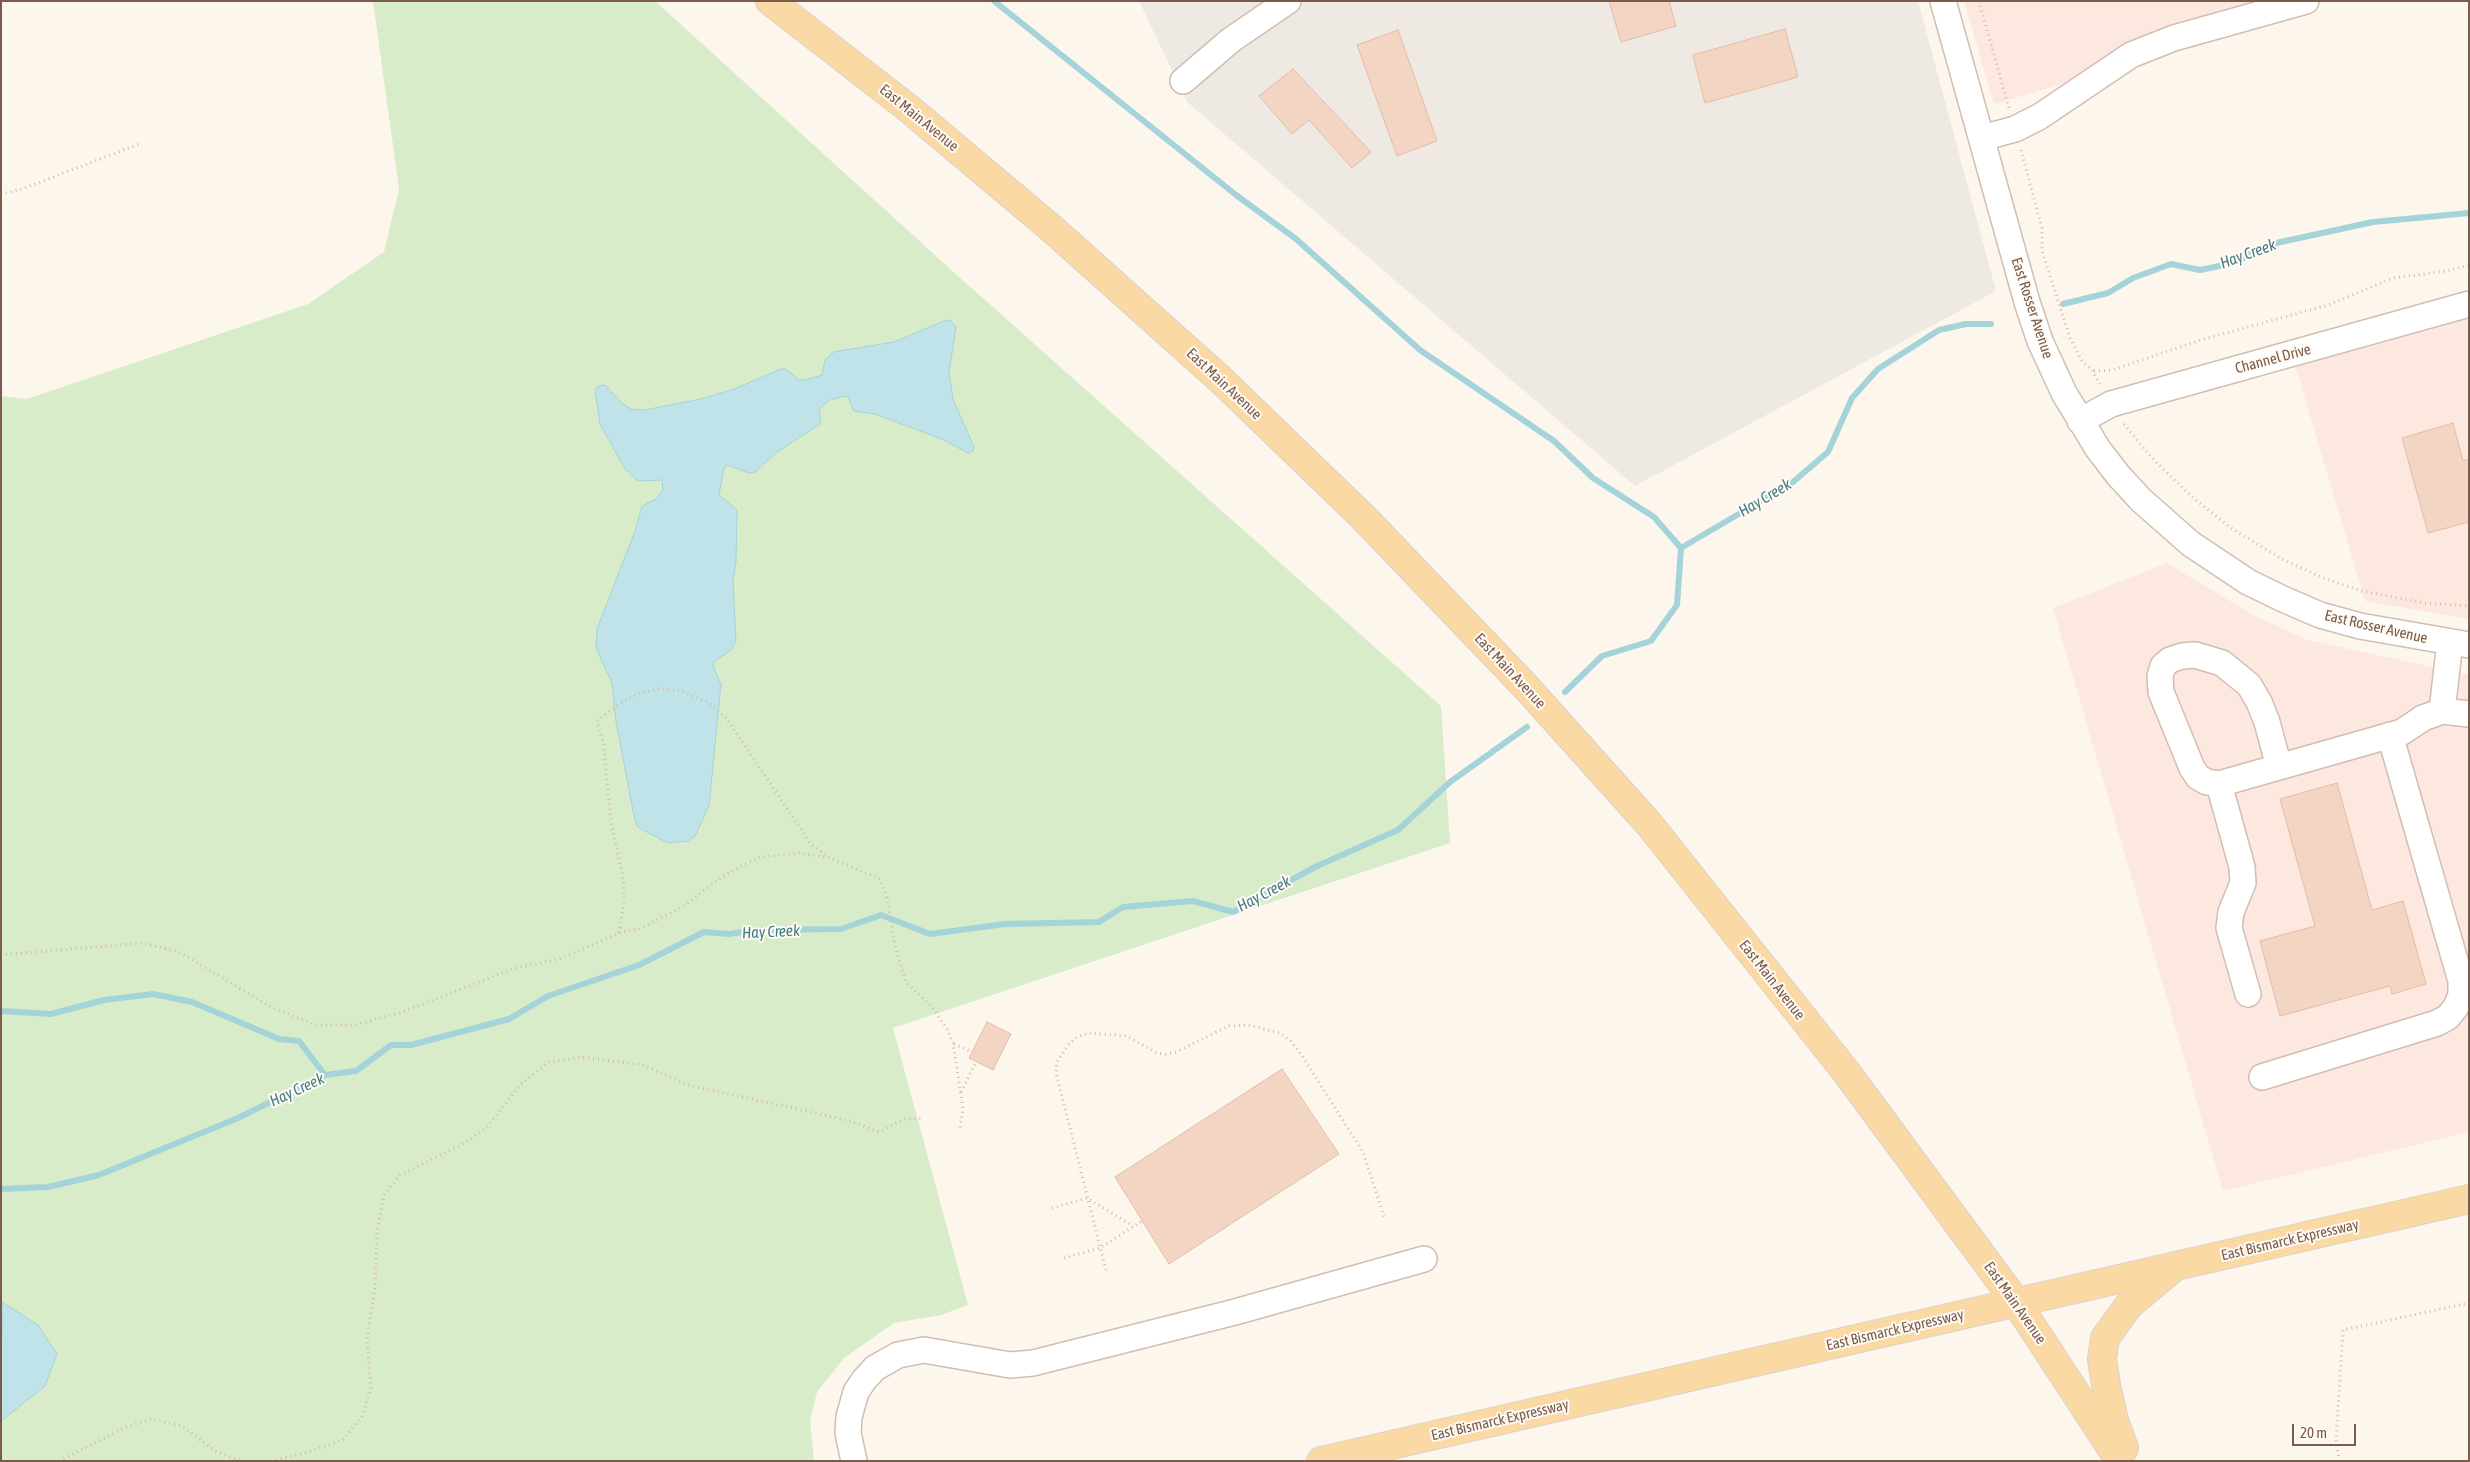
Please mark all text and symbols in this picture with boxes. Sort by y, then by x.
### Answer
street label: East Main Avenue [876,81,962,155]
water label: Hay Creek [2217,235,2279,273]
street label: East Rosser Avenue [2007,255,2057,361]
street label: Channel Drive [2233,340,2313,378]
street label: East Main Avenue [1183,345,1265,423]
water label: Hay Creek [1735,475,1795,521]
street label: East Rosser Avenue [2323,606,2429,648]
street label: East Main Avenue [1471,630,1549,712]
water label: Hay Creek [1234,872,1294,916]
water label: Hay Creek [741,921,801,943]
street label: East Main Avenue [1735,936,1809,1024]
water label: Hay Creek [267,1069,327,1111]
street label: East Bismarck Expressway [2219,1215,2361,1265]
street label: East Main Avenue [1980,1258,2050,1348]
street label: East Bismarck Expressway [1824,1305,1966,1355]
street label: East Bismarck Expressway [1429,1395,1571,1445]
scale bar [2295,1414,2359,1446]
text: 20 m [2300,1424,2327,1441]

